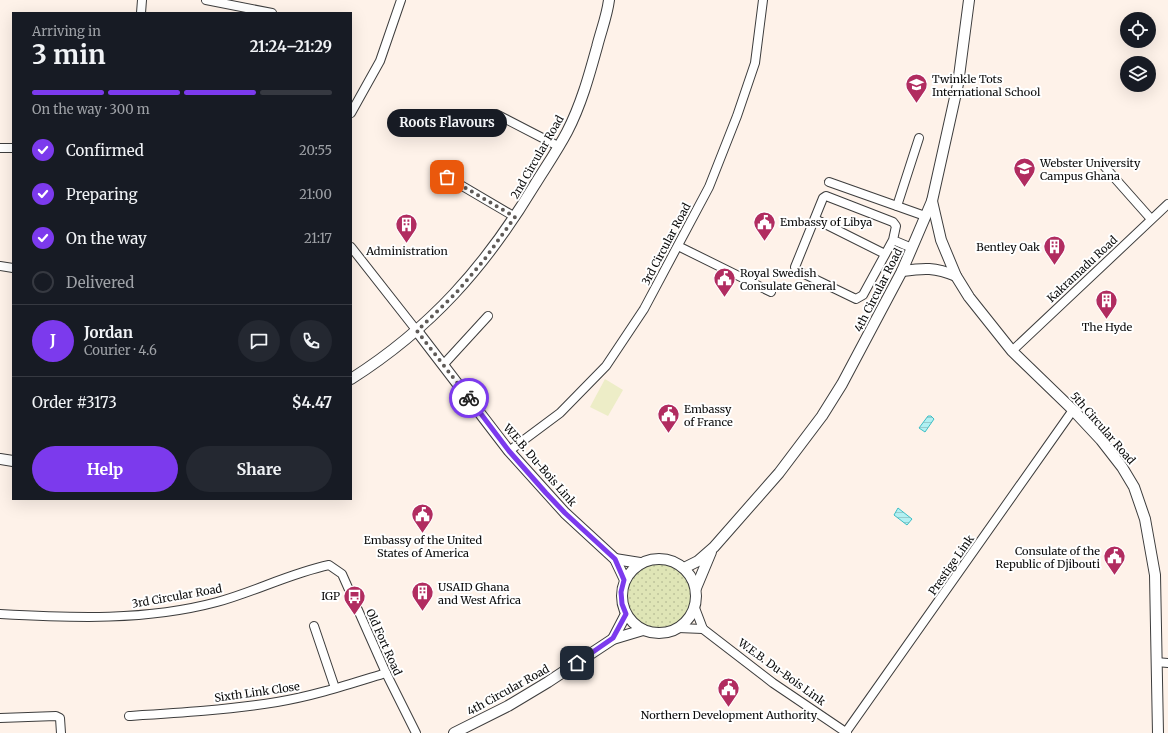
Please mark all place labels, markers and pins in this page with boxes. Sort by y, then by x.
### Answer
school or university icon: Twinkle Tots International School [904,72,930,105]
place label: Twinkle Tots International School [932,72,1041,99]
callout: Roots Flavours [387,109,507,137]
school or university icon: Webster University Campus Ghana [1011,156,1037,189]
place label: Webster University Campus Ghana [1039,156,1141,183]
pin [430,160,464,194]
public building icon: Embassy of Libya [752,209,778,242]
building icon: Administration [394,212,420,245]
place label: Embassy of Libya [780,215,872,229]
building icon: Bentley Oak [1042,234,1068,267]
place label: Bentley Oak [976,240,1040,254]
place label: Administration [365,244,449,258]
public building icon: Royal Swedish Consulate General [711,266,737,299]
place label: Royal Swedish Consulate General [740,266,836,293]
building icon: The Hyde [1094,288,1120,321]
place label: The Hyde [1082,320,1133,334]
public building icon: Embassy of France [656,402,682,435]
place label: Embassy of France [684,402,733,429]
public building icon: Embassy of the United States of America [410,501,436,534]
place label: Embassy of the United States of America [364,533,482,560]
place label: Consulate of the Republic of Djibouti [996,544,1100,571]
public building icon: Consulate of the Republic of Djibouti [1102,544,1128,577]
building icon: USAID Ghana and West Africa [410,580,436,613]
place label: USAID Ghana and West Africa [438,580,521,607]
bus stop icon: IGP [342,583,368,616]
place label: IGP [321,589,340,603]
pin [560,646,594,680]
public building icon: Northern Development Authority [716,676,742,709]
place label: Northern Development Authority [641,708,818,722]

